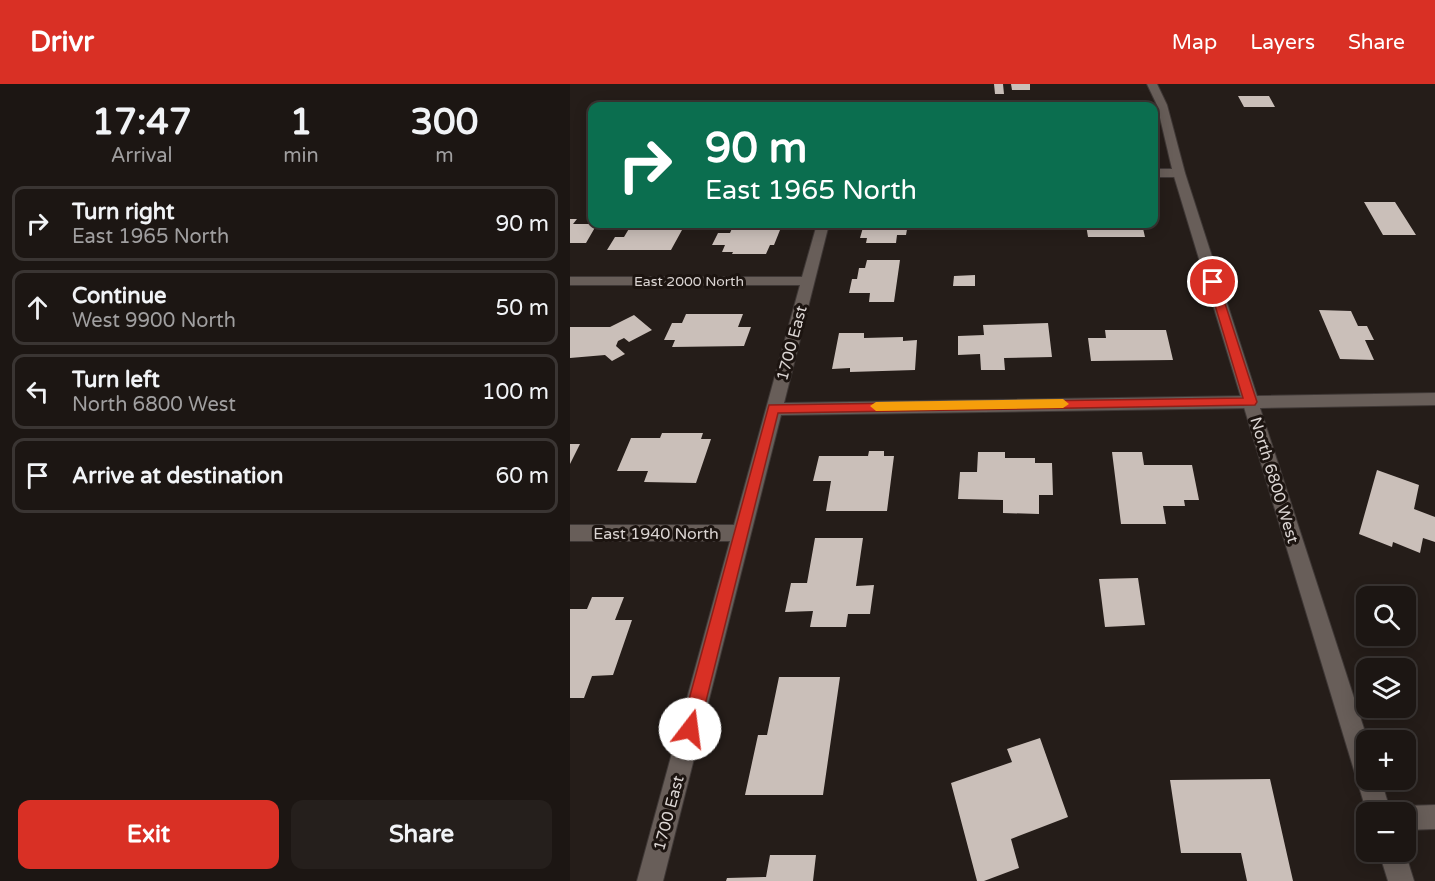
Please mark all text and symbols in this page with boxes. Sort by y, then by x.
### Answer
text: Drivr [30,25,94,59]
text: Map [1172,30,1217,55]
text: Layers [1250,30,1315,55]
text: Share [1348,30,1405,55]
text: 17:47 [92,101,192,144]
text: 1 [290,101,312,144]
text: 300 [410,101,478,144]
text: 90 m [705,123,807,174]
icon: right [606,126,684,204]
text: Arrival [111,144,173,168]
text: min [283,144,319,168]
text: m [435,144,454,168]
text: East 1965 North [705,174,917,207]
text: Turn right [72,199,174,225]
icon: right [21,207,54,240]
text: 90 m [495,211,549,237]
text: East 1965 North [72,225,229,249]
pin [1187,256,1238,307]
icon: arrive [1196,265,1229,298]
street label: East 2000 North [634,273,744,290]
text: Continue [72,283,167,309]
icon: ahead [21,291,54,324]
text: 50 m [495,295,549,321]
street label: 1700 East [772,303,812,383]
text: West 9900 North [72,309,236,333]
text: Turn left [72,367,160,393]
icon: left [21,375,54,408]
text: 100 m [482,379,549,405]
text: North 6800 West [72,393,236,417]
street label: North 6800 West [1245,415,1303,546]
icon: arrive [21,459,54,492]
text: Arrive at destination [72,463,283,489]
text: 60 m [495,463,549,489]
street label: East 1940 North [593,524,719,544]
map controls [1356,586,1416,862]
button: search [1356,586,1416,646]
button: layers [1356,658,1416,718]
position arrow [658,697,722,761]
button: + [1356,730,1416,790]
street label: 1700 East [649,773,689,853]
button: Exit [18,800,279,869]
button: Share [291,800,552,869]
button: − [1356,802,1416,862]

